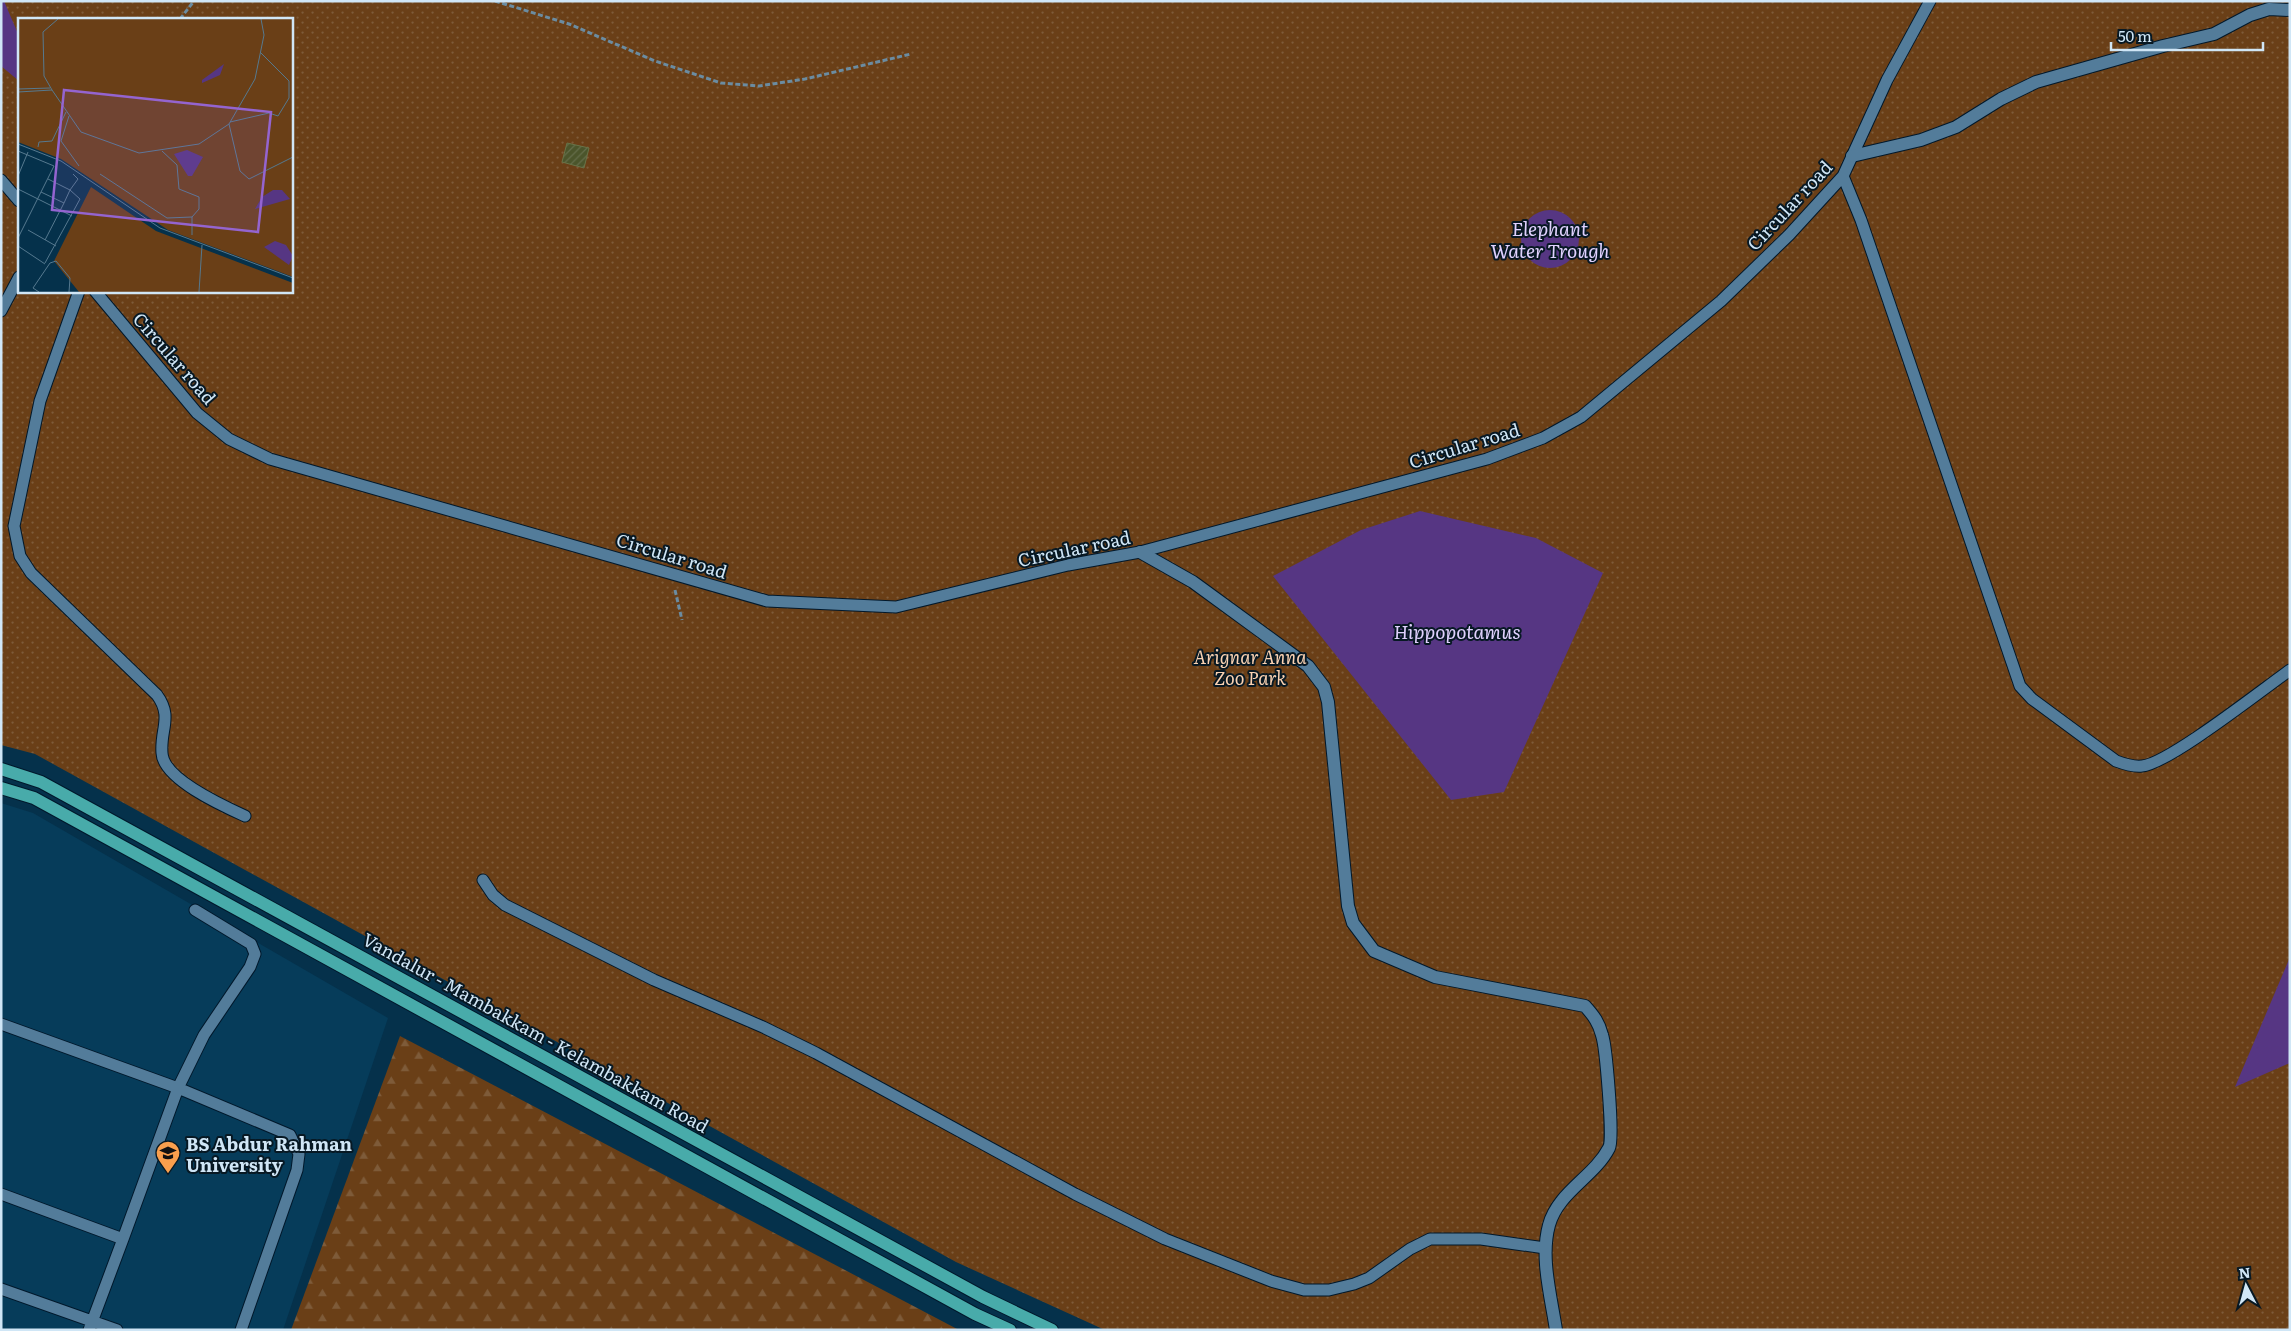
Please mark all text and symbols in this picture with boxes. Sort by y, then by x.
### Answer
inset map [18,18,292,292]
scale bar [2111,20,2264,52]
text: 50 m [2118,24,2152,47]
street label: Circular road [1740,154,1838,256]
water label: Elephant Water Trough [1491,214,1609,264]
street label: Circular road [127,306,223,410]
street label: Circular road [1405,415,1523,475]
street label: Circular road [1015,523,1133,573]
street label: Circular road [613,525,731,585]
water label: Hippopotamus [1393,617,1521,645]
park label: Arignar Anna Zoo Park [1193,643,1307,691]
street label: Vandalur - Mambakkam - Kelambakkam Road [358,925,714,1139]
place label: BS Abdur Rahman University [186,1130,352,1178]
school or university icon: BS Abdur Rahman University [155,1140,181,1174]
north arrow [2221,1261,2271,1311]
text: N [2238,1261,2252,1283]

